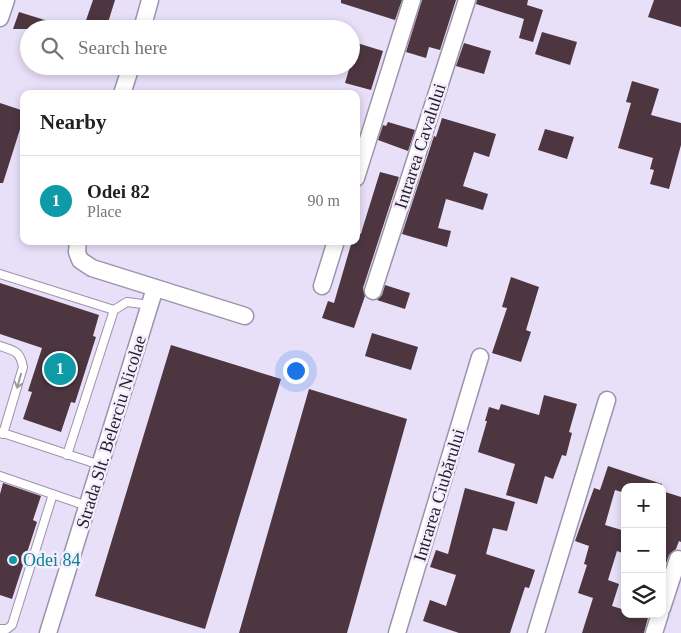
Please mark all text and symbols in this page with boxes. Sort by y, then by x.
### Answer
search box [20,20,360,75]
icon: search [38,34,66,62]
text: Search here [78,37,167,58]
street label: Intrarea Cavalului [390,81,450,211]
text: Nearby [40,110,107,134]
text: Odei 82 [87,181,150,202]
text: 1 [52,192,60,209]
text: 90 m [308,192,340,209]
text: Place [87,203,122,220]
street label: Strada Slt. Belerciu Nicolae [72,333,150,531]
pin: 1 [44,350,76,388]
your location [283,358,309,384]
one-way arrow [13,372,23,388]
street label: Intrarea Ciubărului [409,426,469,564]
map controls [621,483,666,618]
button: + [621,483,666,528]
button: − [621,528,666,573]
place label: Odei 84 [23,550,81,570]
marker: Odei 84 [7,554,19,566]
button: layers [621,573,666,618]

